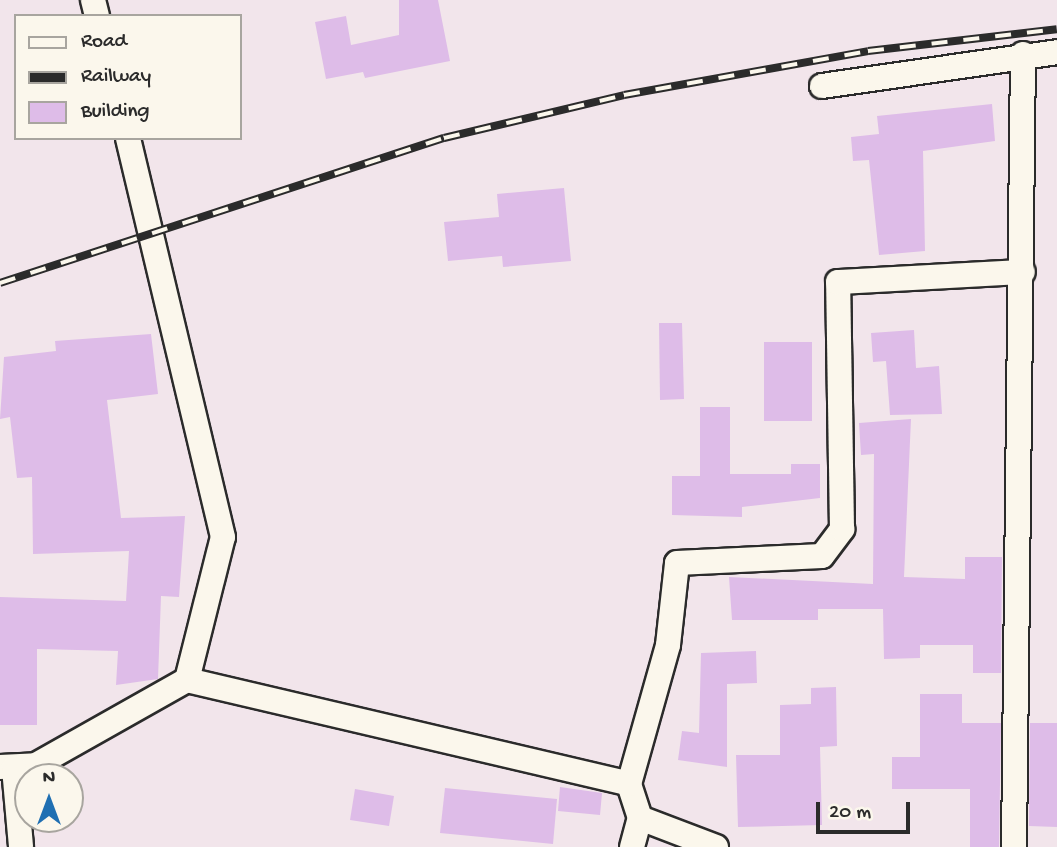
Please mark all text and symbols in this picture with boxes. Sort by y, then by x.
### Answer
legend [14,14,242,140]
text: Road [81,30,127,55]
text: Railway [81,65,151,90]
text: Building [81,100,150,125]
north arrow [14,763,84,833]
text: N [43,767,55,790]
scale bar [819,788,914,832]
text: 20 m [829,801,871,826]

